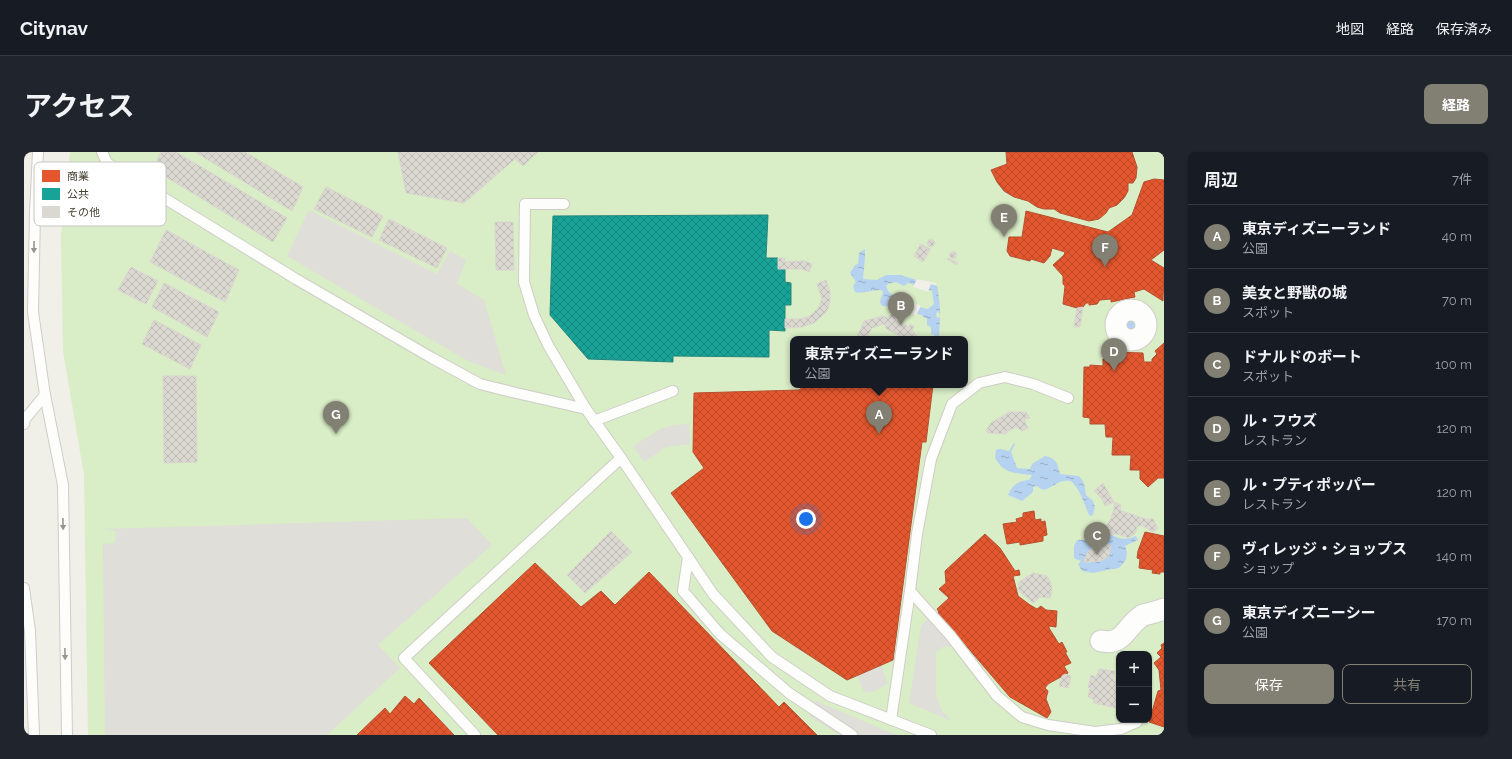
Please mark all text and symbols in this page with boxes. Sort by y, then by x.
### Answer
text: Citynav [20,17,88,39]
text: 地図 [1336,21,1364,37]
text: 経路 [1386,21,1414,37]
text: 保存済み [1436,21,1492,37]
button: 経路 [1424,84,1488,124]
text: アクセス [24,90,135,123]
legend [34,162,166,226]
text: 商業 [67,170,89,183]
text: 周辺 [1204,170,1238,190]
text: 7件 [1452,172,1472,187]
text: 公共 [67,188,89,201]
pin: E [991,204,1017,237]
text: その他 [67,206,100,219]
text: 東京ディズニーランド [1242,220,1391,238]
text: A [1213,229,1221,244]
text: 40 m [1442,229,1472,244]
pin: F [1092,234,1118,267]
one-way arrow [31,241,37,254]
text: 公園 [1242,241,1268,256]
text: 美女と野獣の城 [1242,284,1347,302]
pin: B [888,292,914,325]
text: B [1213,293,1221,308]
text: 70 m [1442,293,1472,308]
text: スポット [1242,305,1294,320]
popup [790,336,968,388]
pin: D [1101,338,1127,371]
text: 東京ディズニーランド [805,345,953,363]
text: ドナルドのボート [1242,348,1362,366]
text: C [1213,357,1221,372]
text: 100 m [1435,357,1472,372]
text: 公園 [805,366,831,381]
text: スポット [1242,369,1294,384]
pin: G [323,401,349,434]
pin: A [866,401,892,434]
text: ル・フウズ [1242,412,1317,430]
text: D [1212,421,1222,436]
text: 120 m [1436,421,1472,436]
text: レストラン [1242,433,1307,448]
text: ル・プティポッパー [1242,476,1376,494]
text: E [1213,485,1221,500]
text: 120 m [1436,485,1472,500]
text: レストラン [1242,497,1307,512]
your location [796,509,816,529]
one-way arrow [60,518,67,530]
pin: C [1084,522,1110,555]
text: ヴィレッジ・ショップス [1242,540,1407,558]
text: F [1213,549,1221,564]
text: 140 m [1436,549,1472,564]
text: ショップ [1242,561,1294,576]
text: 東京ディズニーシー [1242,604,1376,622]
text: G [1212,613,1222,628]
text: 170 m [1436,613,1472,628]
text: 公園 [1242,625,1268,640]
one-way arrow [62,648,68,661]
map controls [1116,651,1152,723]
button: + [1116,651,1152,687]
button: 保存 [1204,664,1334,704]
button: 共有 [1342,664,1472,704]
button: − [1116,687,1152,723]

